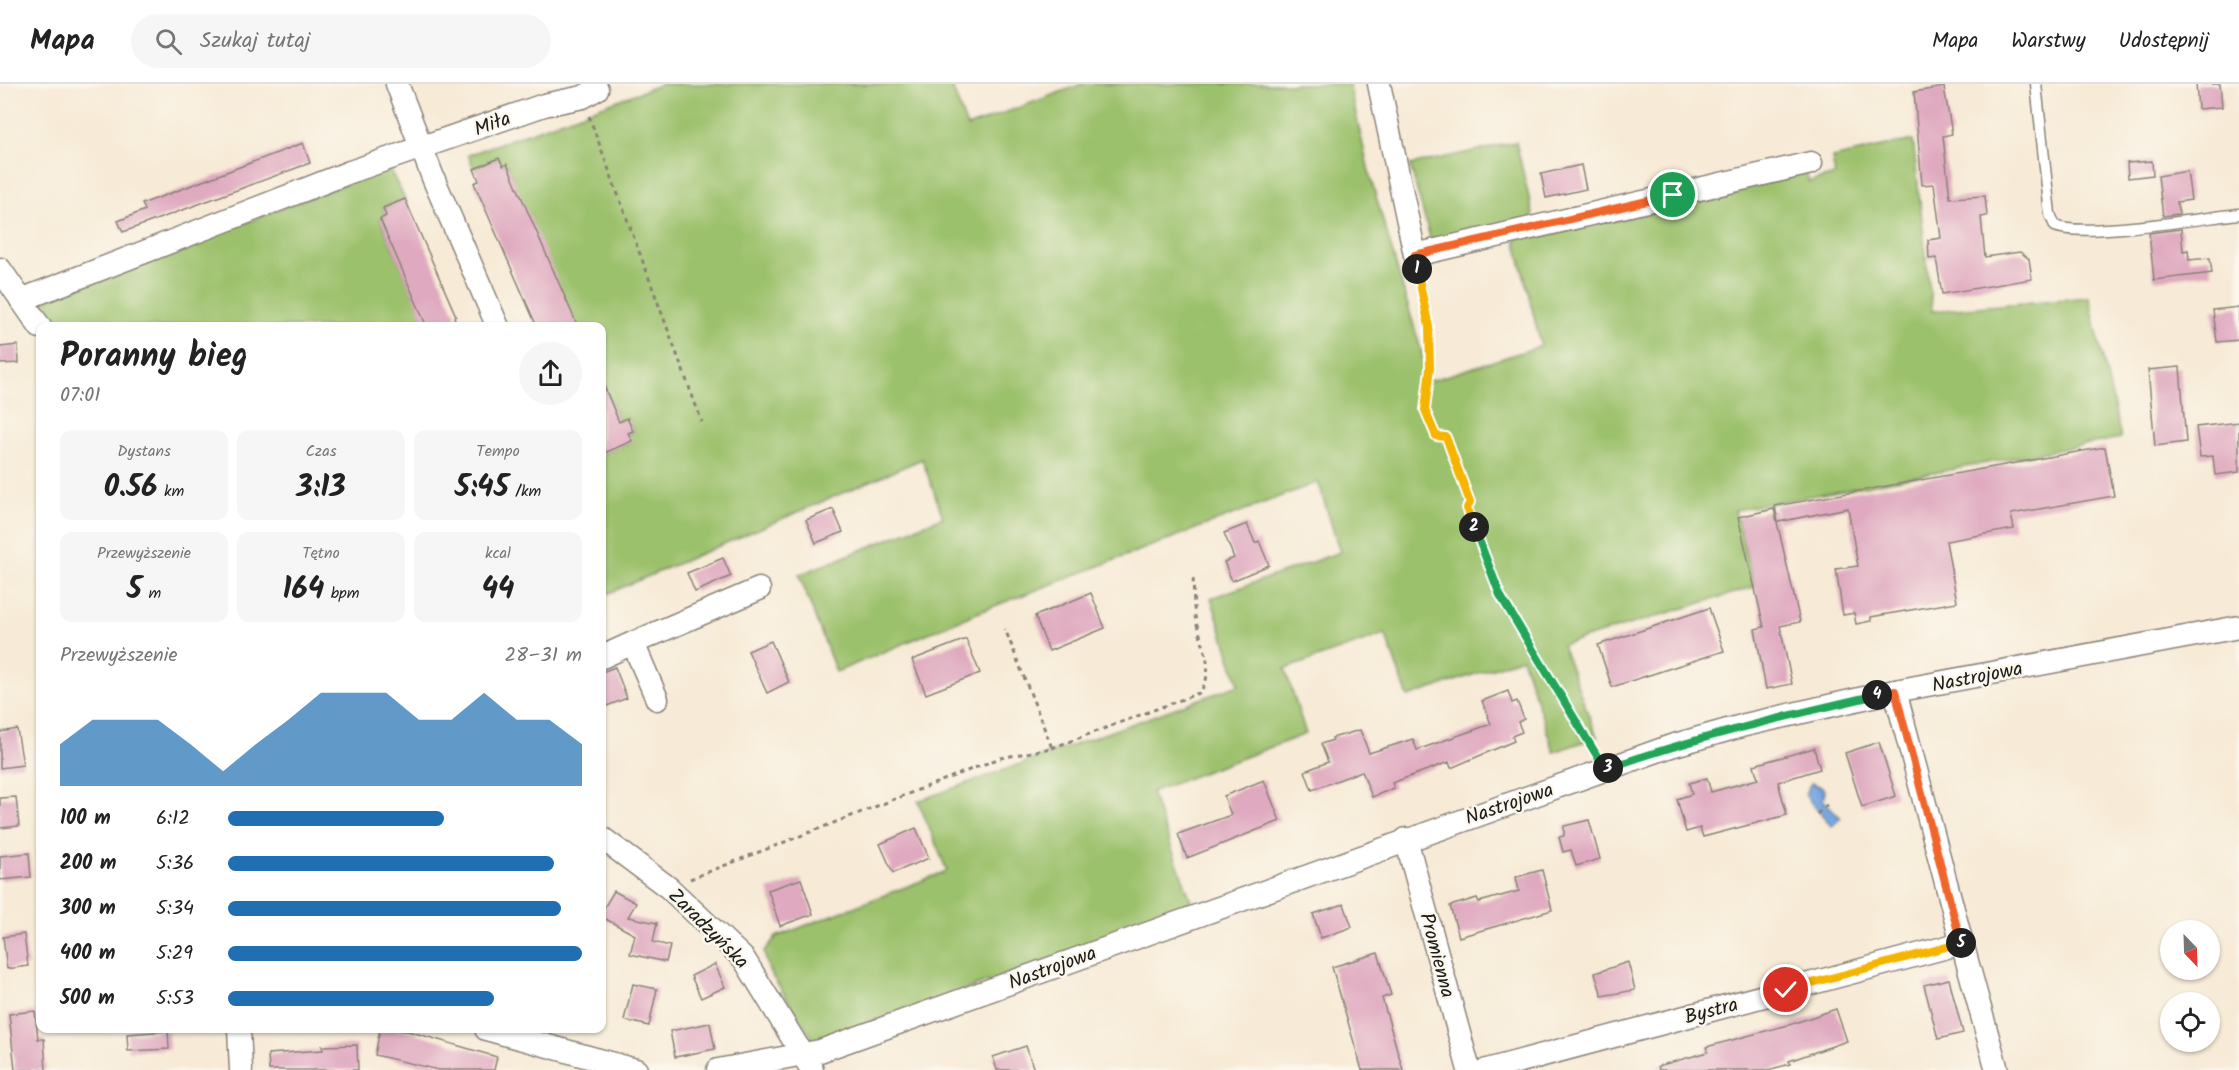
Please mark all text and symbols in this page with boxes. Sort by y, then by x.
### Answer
search box [131,14,551,68]
text: Mapa [30,19,95,64]
text: Szukaj tutaj [200,24,310,59]
icon: search [152,25,185,58]
text: Mapa [1932,25,1978,58]
text: Warstwy [2011,25,2086,58]
text: Udostępnij [2119,25,2209,58]
street label: Miła [470,103,516,146]
pin [1647,169,1698,220]
icon: arrive [1656,178,1689,211]
pin: 1 [1402,254,1432,284]
text: 1 [1415,256,1419,281]
text: Poranny bieg [60,331,248,384]
button: share [519,342,582,405]
text: 07:01 [60,380,100,412]
text: Dystans [117,439,171,464]
text: Czas [306,439,336,464]
text: Tempo [476,439,520,464]
text: 0.56 [104,464,158,512]
text: 3:13 [296,464,346,512]
text: 5:45 [455,464,509,512]
text: km [158,479,184,504]
text: /km [509,479,541,504]
pin: 2 [1459,512,1489,542]
text: 2 [1469,514,1479,539]
text: Przewyższenie [97,541,191,566]
text: Tętno [302,541,340,566]
text: kcal [485,541,511,566]
text: 5 [127,566,142,614]
text: 164 [283,566,324,614]
text: 44 [482,566,514,614]
text: m [142,581,161,606]
text: bpm [324,581,359,606]
text: Przewyższenie [60,640,178,672]
text: 28–31 m [505,640,582,672]
street label: Nastrojowa [1929,653,2026,702]
pin: 4 [1862,680,1892,710]
text: 4 [1873,682,1881,707]
pin: 3 [1593,753,1623,783]
text: 3 [1604,755,1612,780]
street label: Nastrojowa [1461,775,1558,835]
text: 100 m [60,803,111,835]
text: 6:12 [156,803,190,835]
text: 200 m [60,848,116,880]
text: 5:36 [156,848,194,880]
street label: Zaradzyńska [660,881,756,977]
text: 300 m [60,893,116,925]
text: 5:34 [156,893,194,925]
street label: Promienna [1409,909,1463,1002]
north arrow [2160,920,2220,980]
map controls [2160,920,2220,1052]
pin: 5 [1946,928,1976,958]
text: 5 [1957,930,1965,955]
text: 400 m [60,938,116,970]
text: 5:29 [156,938,193,970]
street label: Nastrojowa [1004,938,1101,1000]
pin [1760,964,1811,1015]
icon: check [1769,973,1802,1006]
text: 500 m [60,983,115,1015]
text: 5:53 [156,983,194,1015]
street label: Bystra [1681,989,1742,1034]
button: locate [2160,992,2220,1052]

